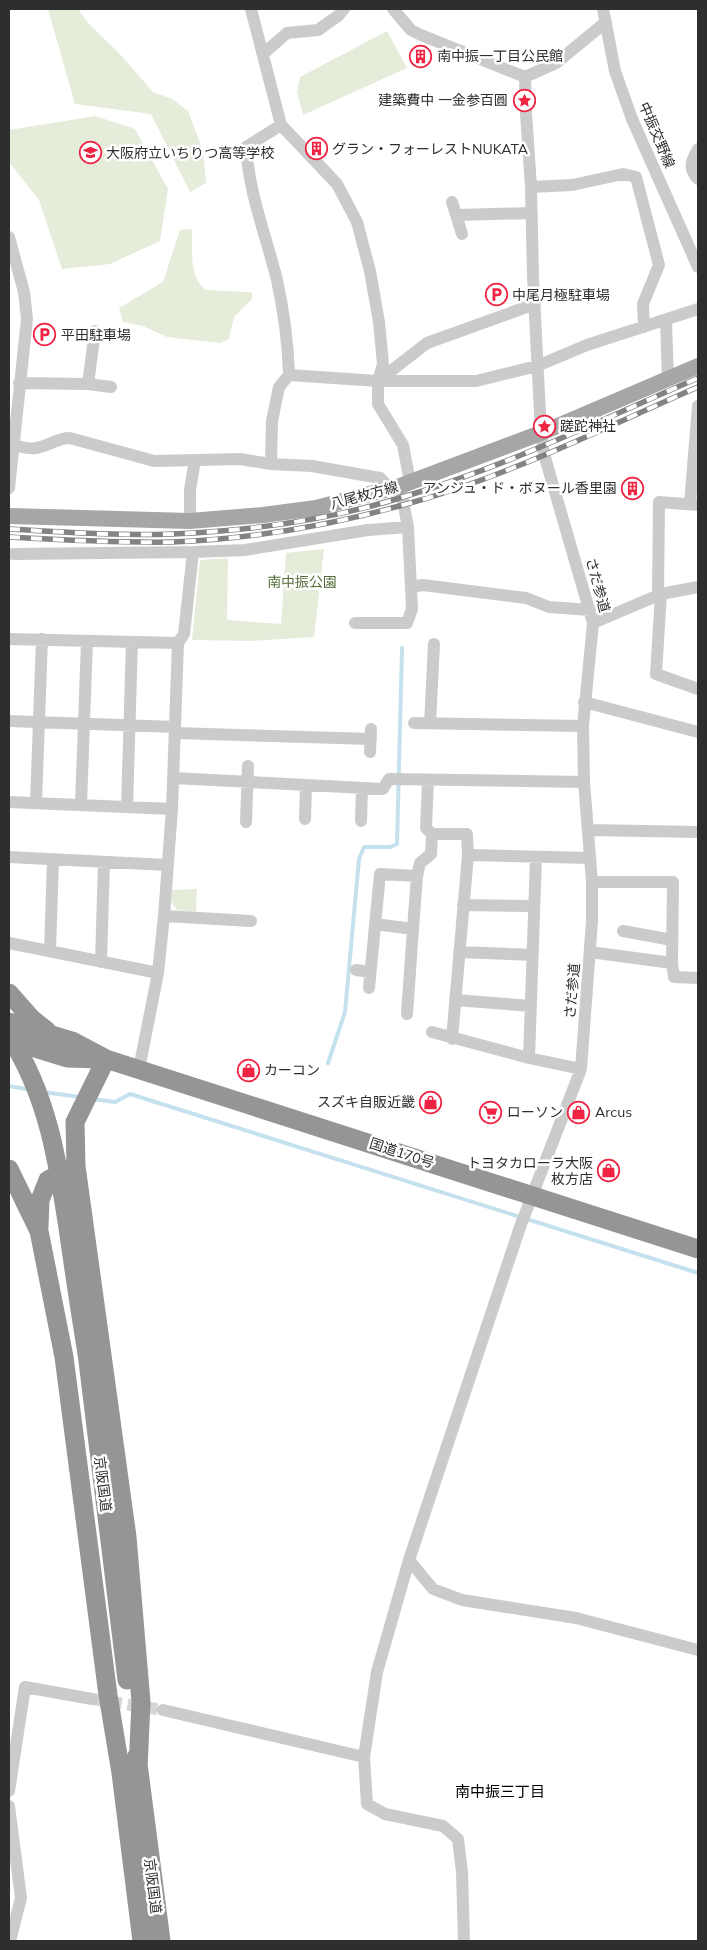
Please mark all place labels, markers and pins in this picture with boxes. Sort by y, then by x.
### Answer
building icon: 南中振一丁目公民館 [409,44,433,68]
place label: 南中振一丁目公民館 [437,47,563,65]
place icon: 建築費中 一金参百圓 [512,88,536,112]
place label: 建築費中 一金参百圓 [378,91,508,109]
building icon: グラン・フォーレストNUKATA [304,137,328,161]
place label: グラン・フォーレストNUKATA [332,140,529,158]
school or university icon: 大阪府立いちりつ高等学校 [78,141,102,165]
place label: 大阪府立いちりつ高等学校 [106,144,274,162]
parking icon: 中尾月極駐車場 [484,283,508,307]
place label: 中尾月極駐車場 [512,286,610,304]
parking icon: 平田駐車場 [33,323,57,347]
place label: 平田駐車場 [61,326,131,344]
place icon: 蹉跎神社 [532,414,556,438]
place label: 蹉跎神社 [560,417,616,435]
building icon: アンジュ・ド・ボヌール香里園 [621,476,645,500]
place label: アンジュ・ド・ボヌール香里園 [423,479,617,497]
shop icon: カーコン [236,1058,260,1082]
place label: カーコン [264,1061,320,1079]
shop icon: スズキ自販近畿 [419,1090,443,1114]
place label: スズキ自販近畿 [317,1093,415,1111]
supermarket icon: ローソン [479,1100,503,1124]
shop icon: Arcus [567,1100,591,1124]
place label: ローソン [507,1103,563,1121]
place label: Arcus [595,1103,632,1121]
place label: トヨタカローラ大阪 枚方店 [467,1154,593,1188]
shop icon: トヨタカローラ大阪 枚方店 [597,1159,621,1183]

